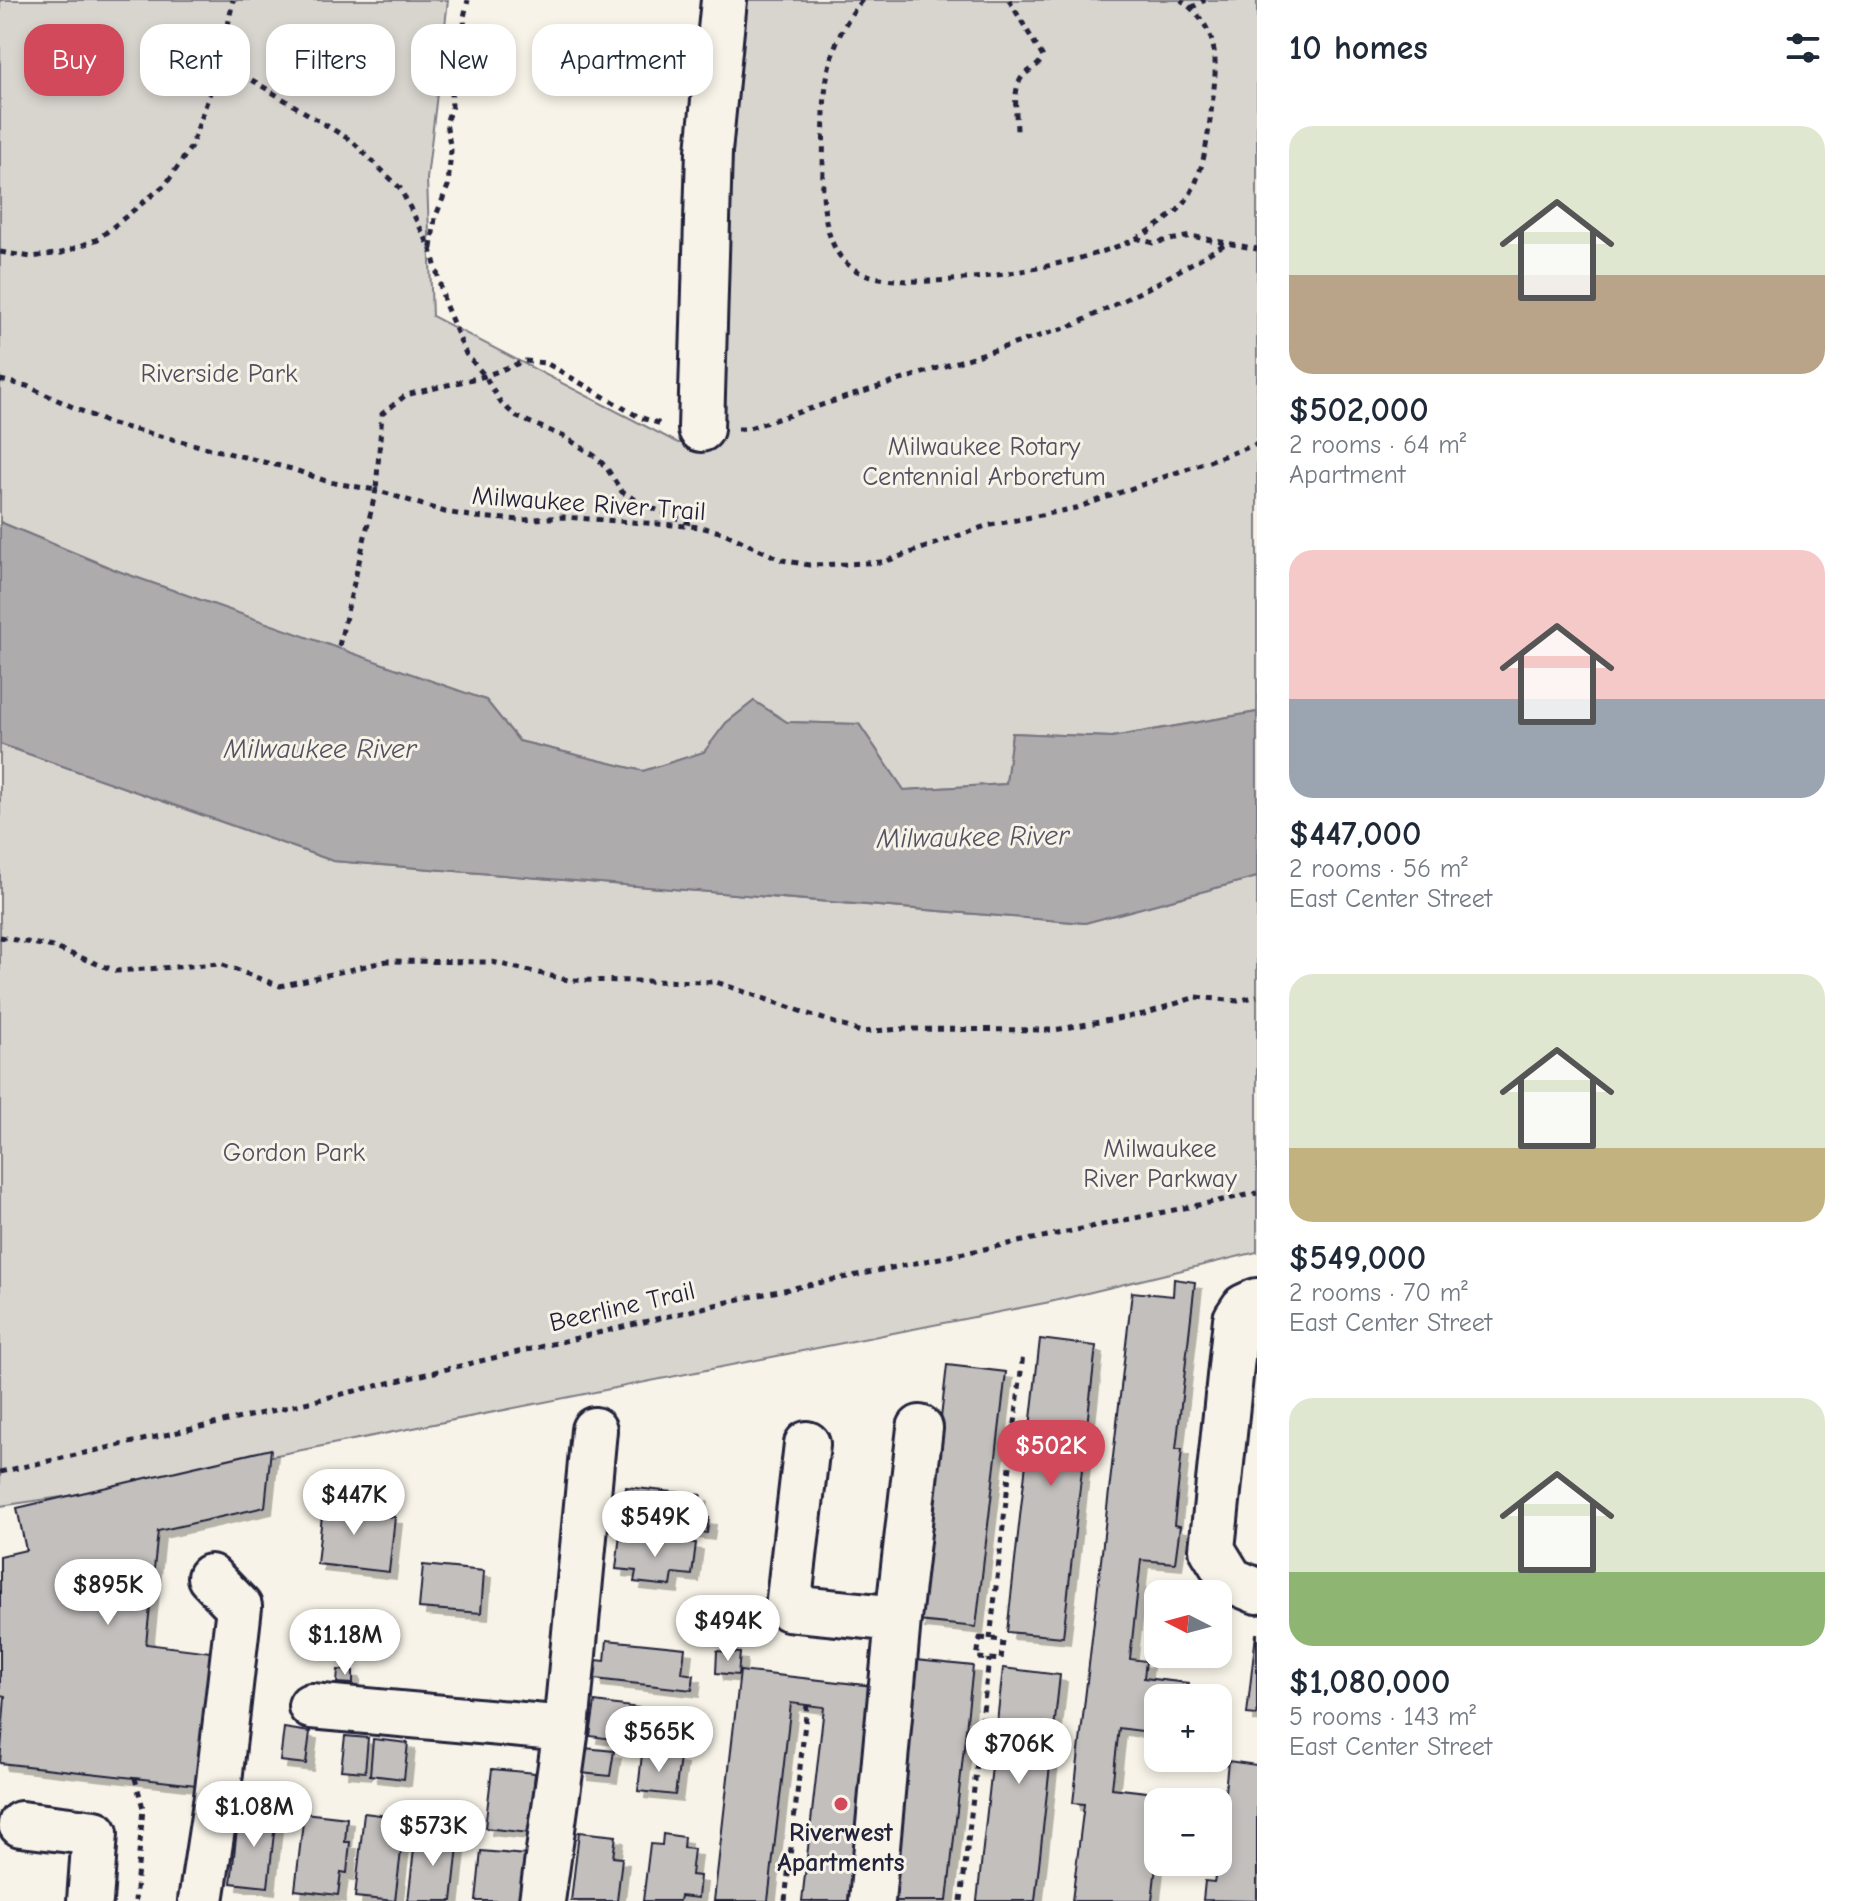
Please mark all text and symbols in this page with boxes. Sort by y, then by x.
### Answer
chip: Buy [24,24,124,96]
chip: Rent [140,24,250,96]
chip: Filters [266,24,395,96]
chip: New [411,24,516,96]
chip: Apartment [532,24,713,96]
icon: filters [1781,26,1825,70]
text: 10 homes [1289,28,1428,68]
icon: home [1485,178,1629,322]
park label: Riverside Park [140,359,298,389]
text: $502,000 [1289,390,1429,430]
text: 2 rooms · 64 m² [1289,430,1466,460]
park label: Milwaukee Rotary Centennial Arboretum [862,432,1106,492]
text: Apartment [1289,460,1405,490]
street label: Milwaukee River Trail [471,481,707,527]
icon: home [1485,602,1629,746]
water label: Milwaukee River [223,733,418,765]
text: $447,000 [1289,814,1422,854]
water label: Milwaukee River [875,819,1071,855]
text: 2 rooms · 56 m² [1289,854,1468,884]
text: East Center Street [1289,884,1492,914]
icon: home [1485,1026,1629,1170]
park label: Milwaukee River Parkway [1083,1134,1237,1194]
park label: Gordon Park [223,1138,366,1168]
text: $549,000 [1289,1238,1426,1278]
street label: Beerline Trail [546,1276,698,1338]
text: 2 rooms · 70 m² [1289,1278,1468,1308]
text: East Center Street [1289,1308,1492,1338]
pin: $502K [995,1420,1107,1488]
text: $502K [1015,1431,1087,1461]
icon: home [1485,1450,1629,1594]
pin: $447K [298,1469,410,1537]
text: $447K [321,1480,387,1510]
pin: $549K [599,1491,711,1559]
text: $549K [620,1502,690,1532]
pin: $895K [52,1559,164,1627]
text: $895K [72,1570,144,1600]
north arrow [1144,1580,1232,1668]
map controls [1144,1580,1232,1876]
pin: $494K [672,1595,784,1663]
text: $494K [694,1606,762,1636]
pin: $1.18M [280,1609,410,1677]
text: $1.18M [307,1620,383,1650]
text: $1,080,000 [1289,1662,1450,1702]
button: + [1144,1684,1232,1772]
text: 5 rooms · 143 m² [1289,1702,1476,1732]
pin: $565K [603,1706,715,1774]
text: $565K [623,1717,695,1747]
pin: $706K [963,1718,1075,1786]
text: $706K [984,1729,1054,1759]
text: East Center Street [1289,1732,1492,1762]
pin: $1.08M [189,1781,319,1849]
button: − [1144,1788,1232,1876]
text: $1.08M [214,1792,294,1822]
marker: Riverwest Apartments [832,1795,850,1813]
pin: $573K [377,1800,489,1868]
text: $573K [399,1811,467,1841]
place label: Riverwest Apartments [777,1818,905,1878]

